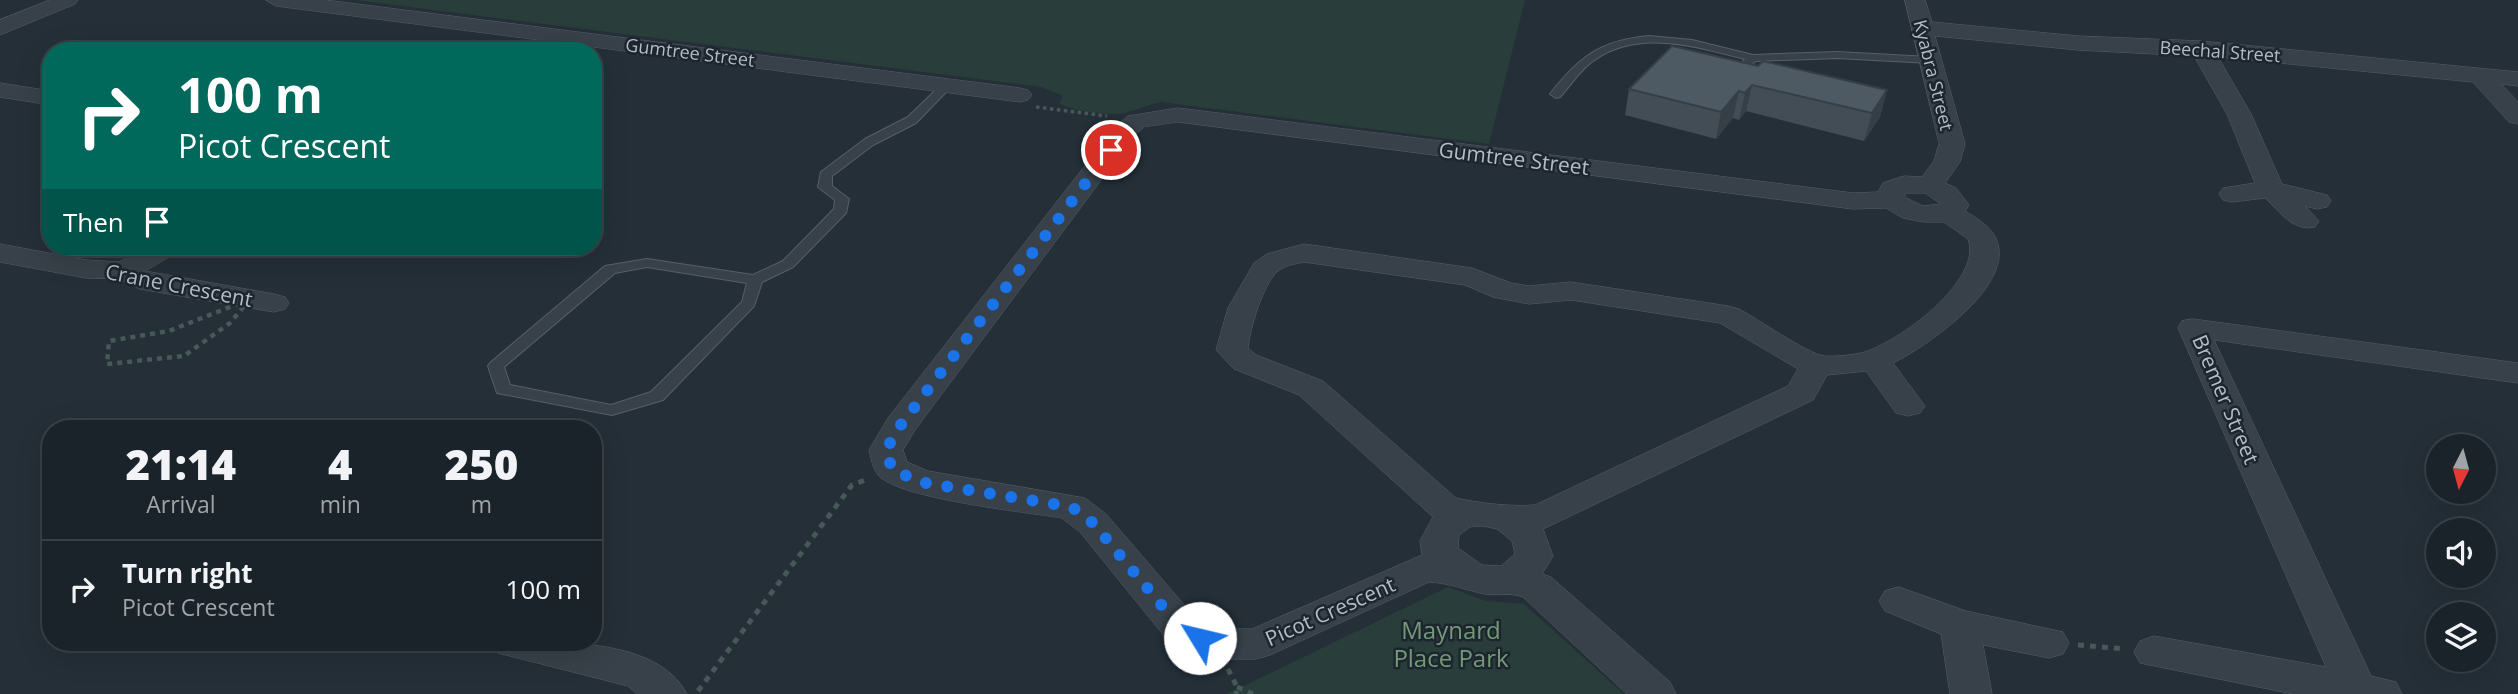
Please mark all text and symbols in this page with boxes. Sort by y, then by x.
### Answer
street label: Kyabra Street [1909,17,1959,133]
street label: Gumtree Street [624,32,756,72]
street label: Beechal Street [2159,35,2281,67]
text: 100 m [178,61,323,127]
icon: right [63,70,154,161]
pin [1081,120,1141,180]
text: Picot Crescent [178,124,390,167]
icon: arrive [1092,131,1130,169]
street label: Gumtree Street [1437,135,1591,181]
icon: arrive [138,203,176,241]
text: Then [63,204,124,240]
street label: Crane Crescent [103,257,255,313]
street label: Bremer Street [2186,330,2266,468]
north arrow [2426,434,2496,504]
map controls [2426,434,2496,672]
text: 21:14 [126,435,236,492]
text: 4 [328,435,353,492]
text: 250 [445,435,518,492]
text: Arrival [146,488,216,520]
text: min [320,488,361,520]
text: m [471,488,492,520]
button: sound [2426,518,2496,588]
text: Turn right [122,555,253,591]
icon: right [63,570,101,608]
street label: Picot Crescent [1261,570,1399,652]
text: 100 m [506,571,581,607]
text: Picot Crescent [122,591,275,623]
position arrow [1163,601,1237,675]
button: layers [2426,602,2496,672]
park label: Maynard Place Park [1393,613,1509,674]

